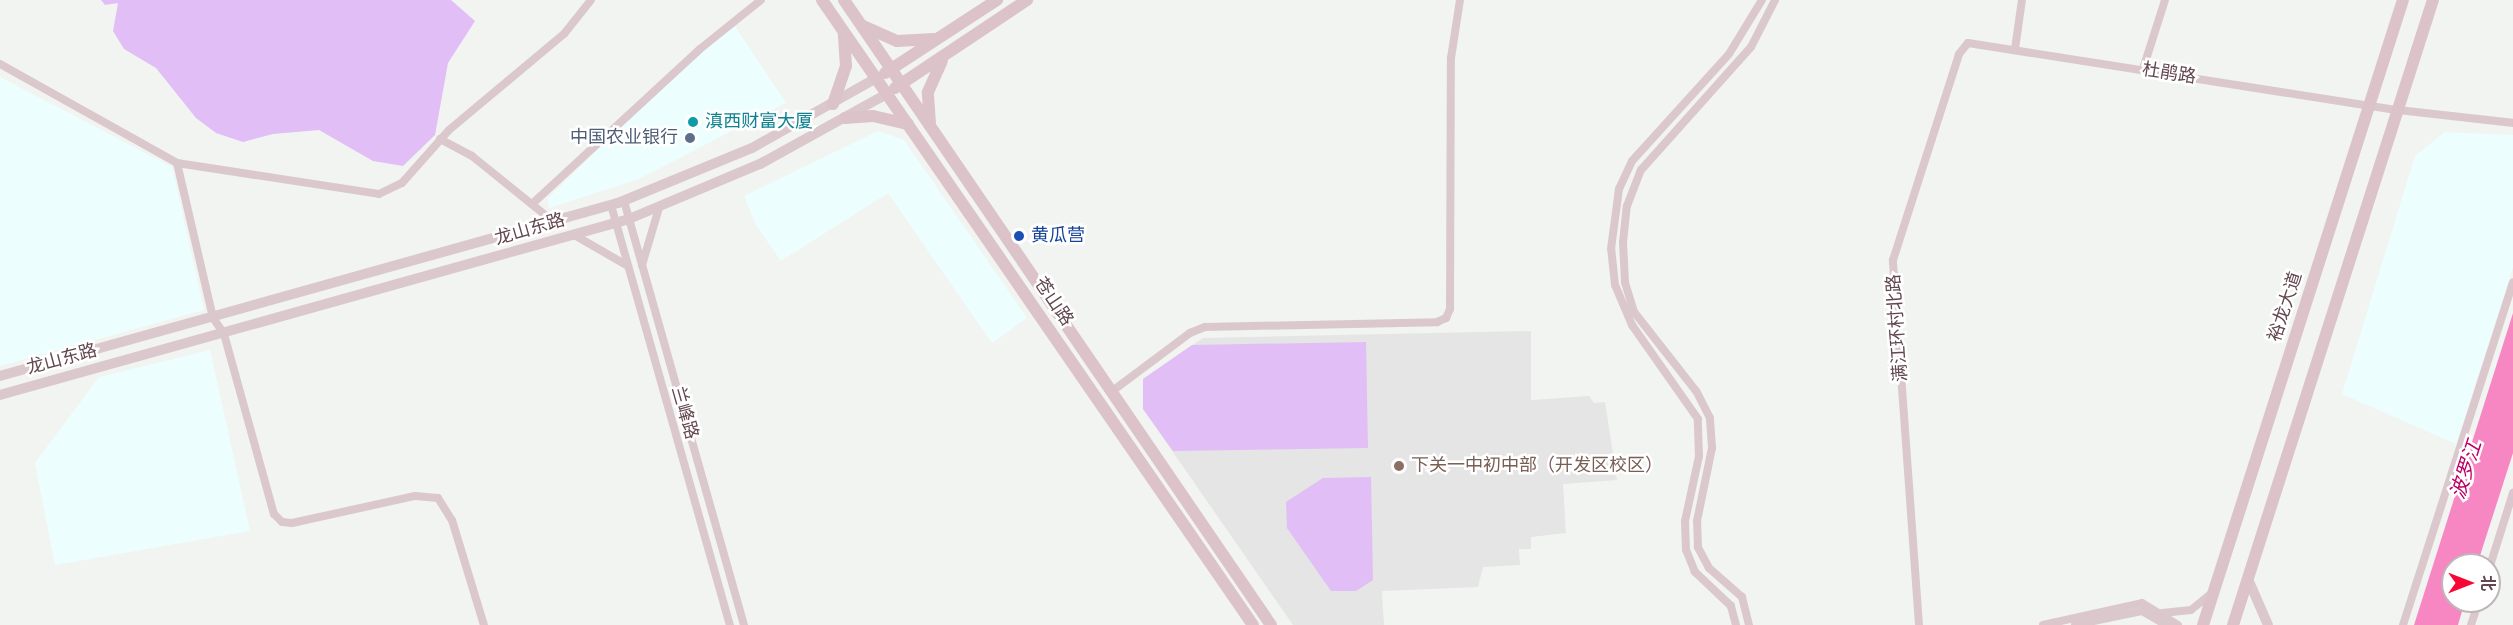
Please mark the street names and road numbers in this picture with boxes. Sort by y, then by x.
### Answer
street label: 杜鹃路 [2141,59,2197,89]
street label: 龙山东路 [492,210,568,250]
street label: 裕龙大道 [2265,269,2307,345]
street label: 满江环村北路 [1883,273,1913,383]
street label: 苍山路 [1029,274,1077,330]
street label: 龙山东路 [24,340,100,380]
street label: 兰峰路 [666,384,702,442]

